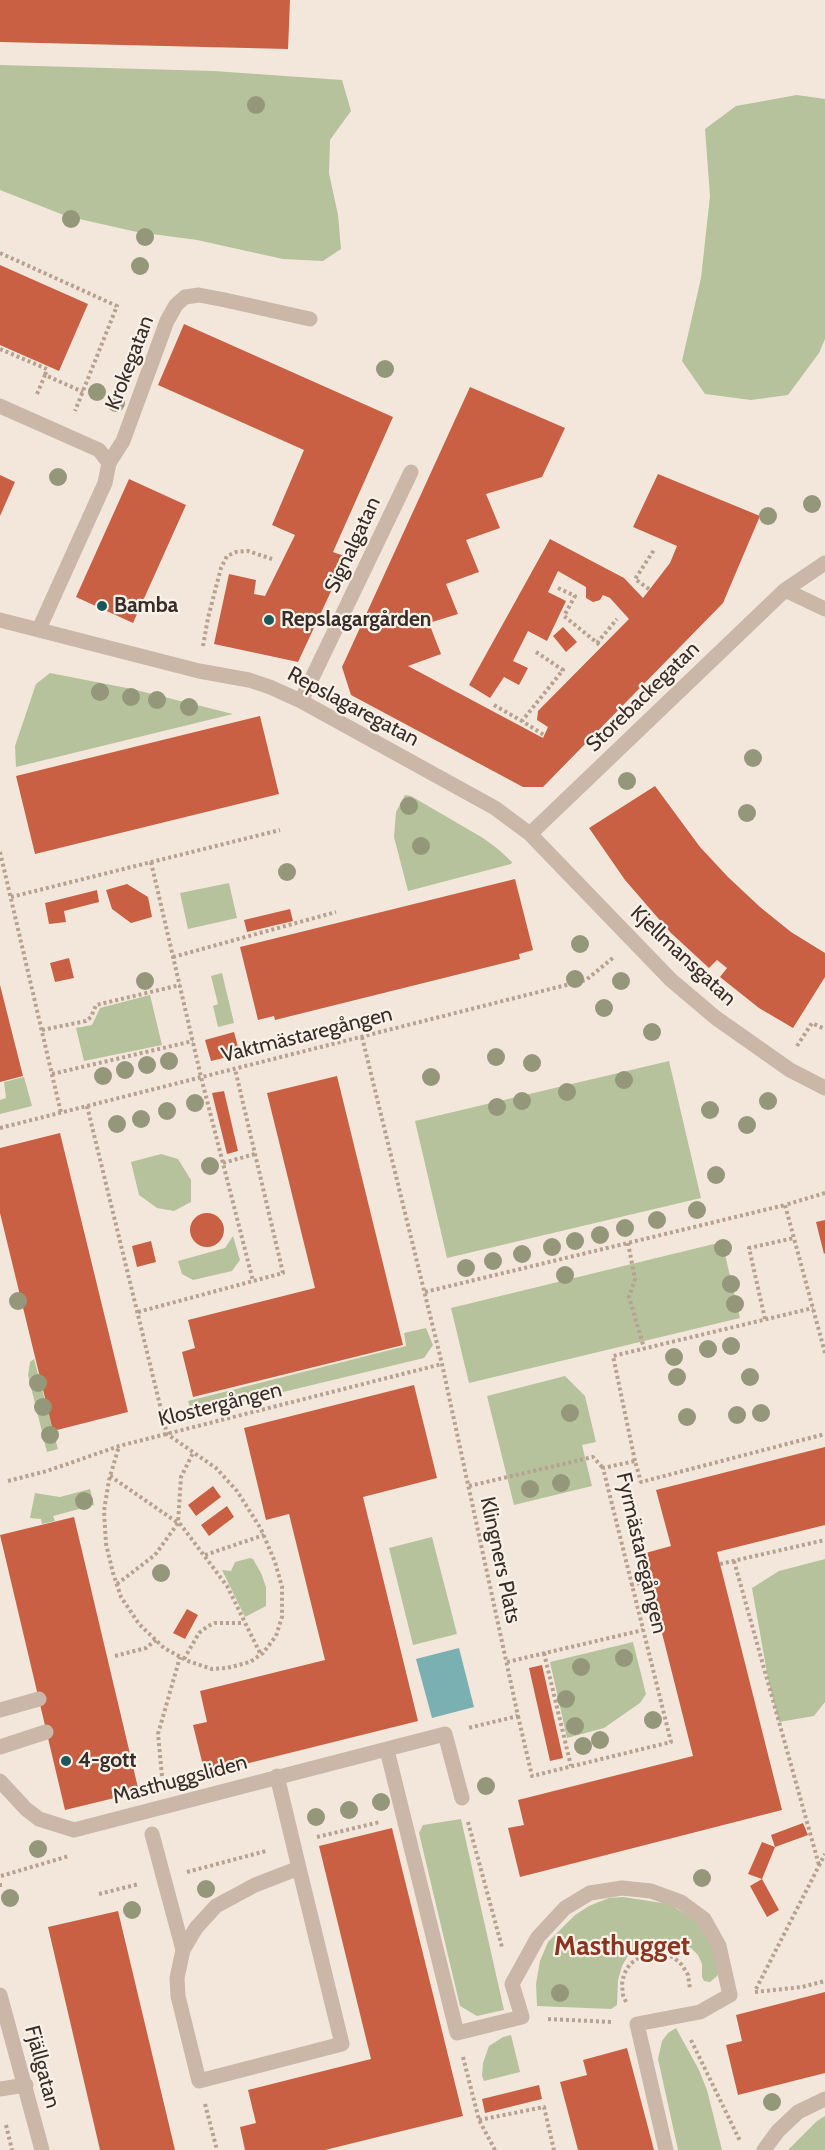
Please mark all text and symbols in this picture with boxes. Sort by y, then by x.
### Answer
street label: Krokegatan [101,312,159,414]
street label: Signalgatan [320,493,386,597]
place label: Bamba [114,593,178,619]
marker: Bamba [95,599,109,613]
place label: Repslagargården [281,607,431,633]
marker: Repslagargården [262,613,276,627]
street label: Storebackegatan [581,637,705,757]
street label: Repslagaregatan [283,662,423,752]
street label: Kjellmansgatan [625,901,741,1011]
street label: Vaktmästaregången [219,1002,395,1068]
street label: Klostergången [156,1377,284,1433]
street label: Fyrmästaregången [610,1470,672,1636]
street label: Klingners Plats [474,1495,526,1625]
place label: 4-gott [78,1748,137,1774]
street label: Masthuggsliden [110,1750,250,1810]
marker: 4-gott [59,1754,73,1768]
district label: Masthugget [554,1931,690,1963]
street label: Fjällgatan [19,2023,65,2111]

